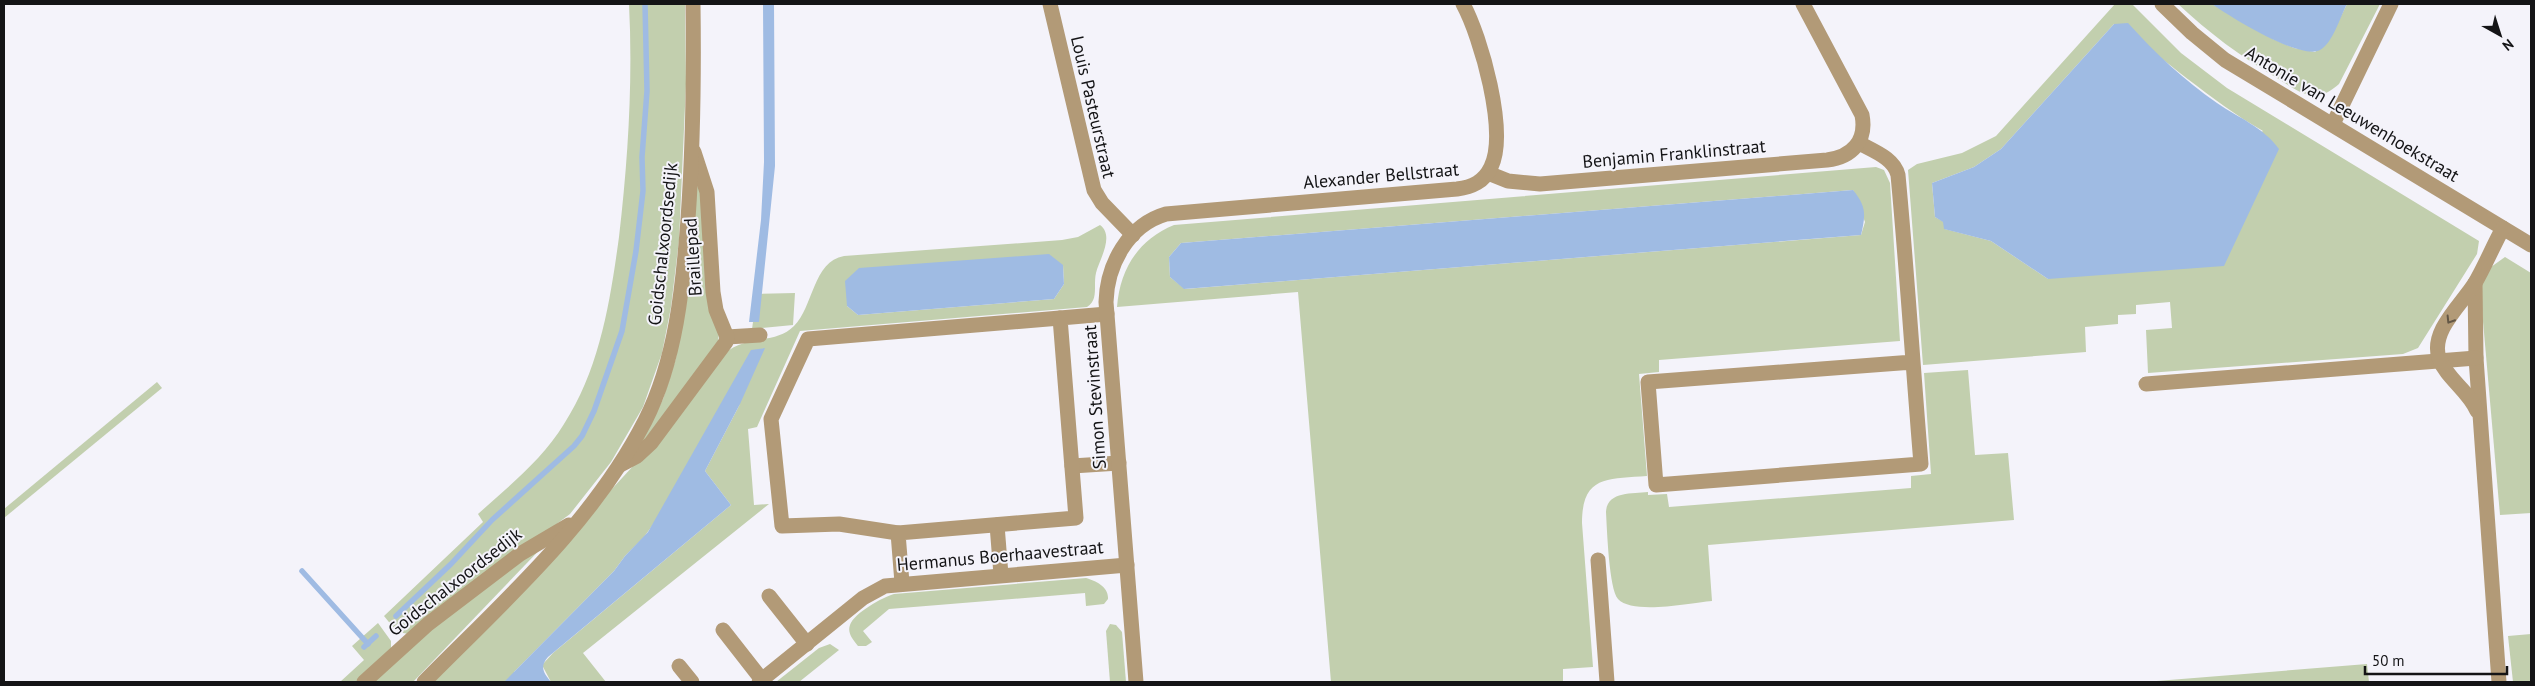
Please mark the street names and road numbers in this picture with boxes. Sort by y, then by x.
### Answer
street label: Louis Pasteurstraat [1066,33,1121,180]
street label: Antonie van Leeuwenhoekstraat [2241,40,2463,187]
street label: Benjamin Franklinstraat [1581,134,1767,173]
street label: Alexander Bellstraat [1302,157,1460,194]
street label: Goidschalxoordsedijk [643,161,683,326]
street label: Braillepad [678,217,707,297]
street label: Simon Stevinstraat [1078,324,1111,470]
street label: Goidschalxoordsedijk [383,522,526,641]
street label: Hermanus Boerhaavestraat [896,535,1104,576]

